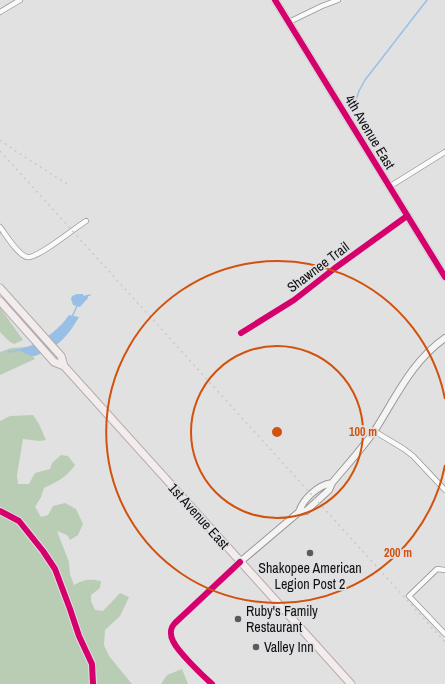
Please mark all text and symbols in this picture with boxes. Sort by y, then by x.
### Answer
street label: 4th Avenue East [341,92,399,172]
street label: Shawnee Trail [283,238,353,296]
text: 100 m [349,424,377,440]
centre of rings [270,425,284,439]
street label: 1st Avenue East [165,479,233,553]
text: 200 m [384,545,412,561]
marker: Shakopee American Legion Post 2 [305,548,315,558]
place label: Shakopee American Legion Post 2 [258,559,362,593]
place label: Ruby's Family Restaurant [246,602,318,636]
marker: Ruby's Family Restaurant [233,614,243,624]
place label: Valley Inn [264,638,314,656]
marker: Valley Inn [251,642,261,652]

